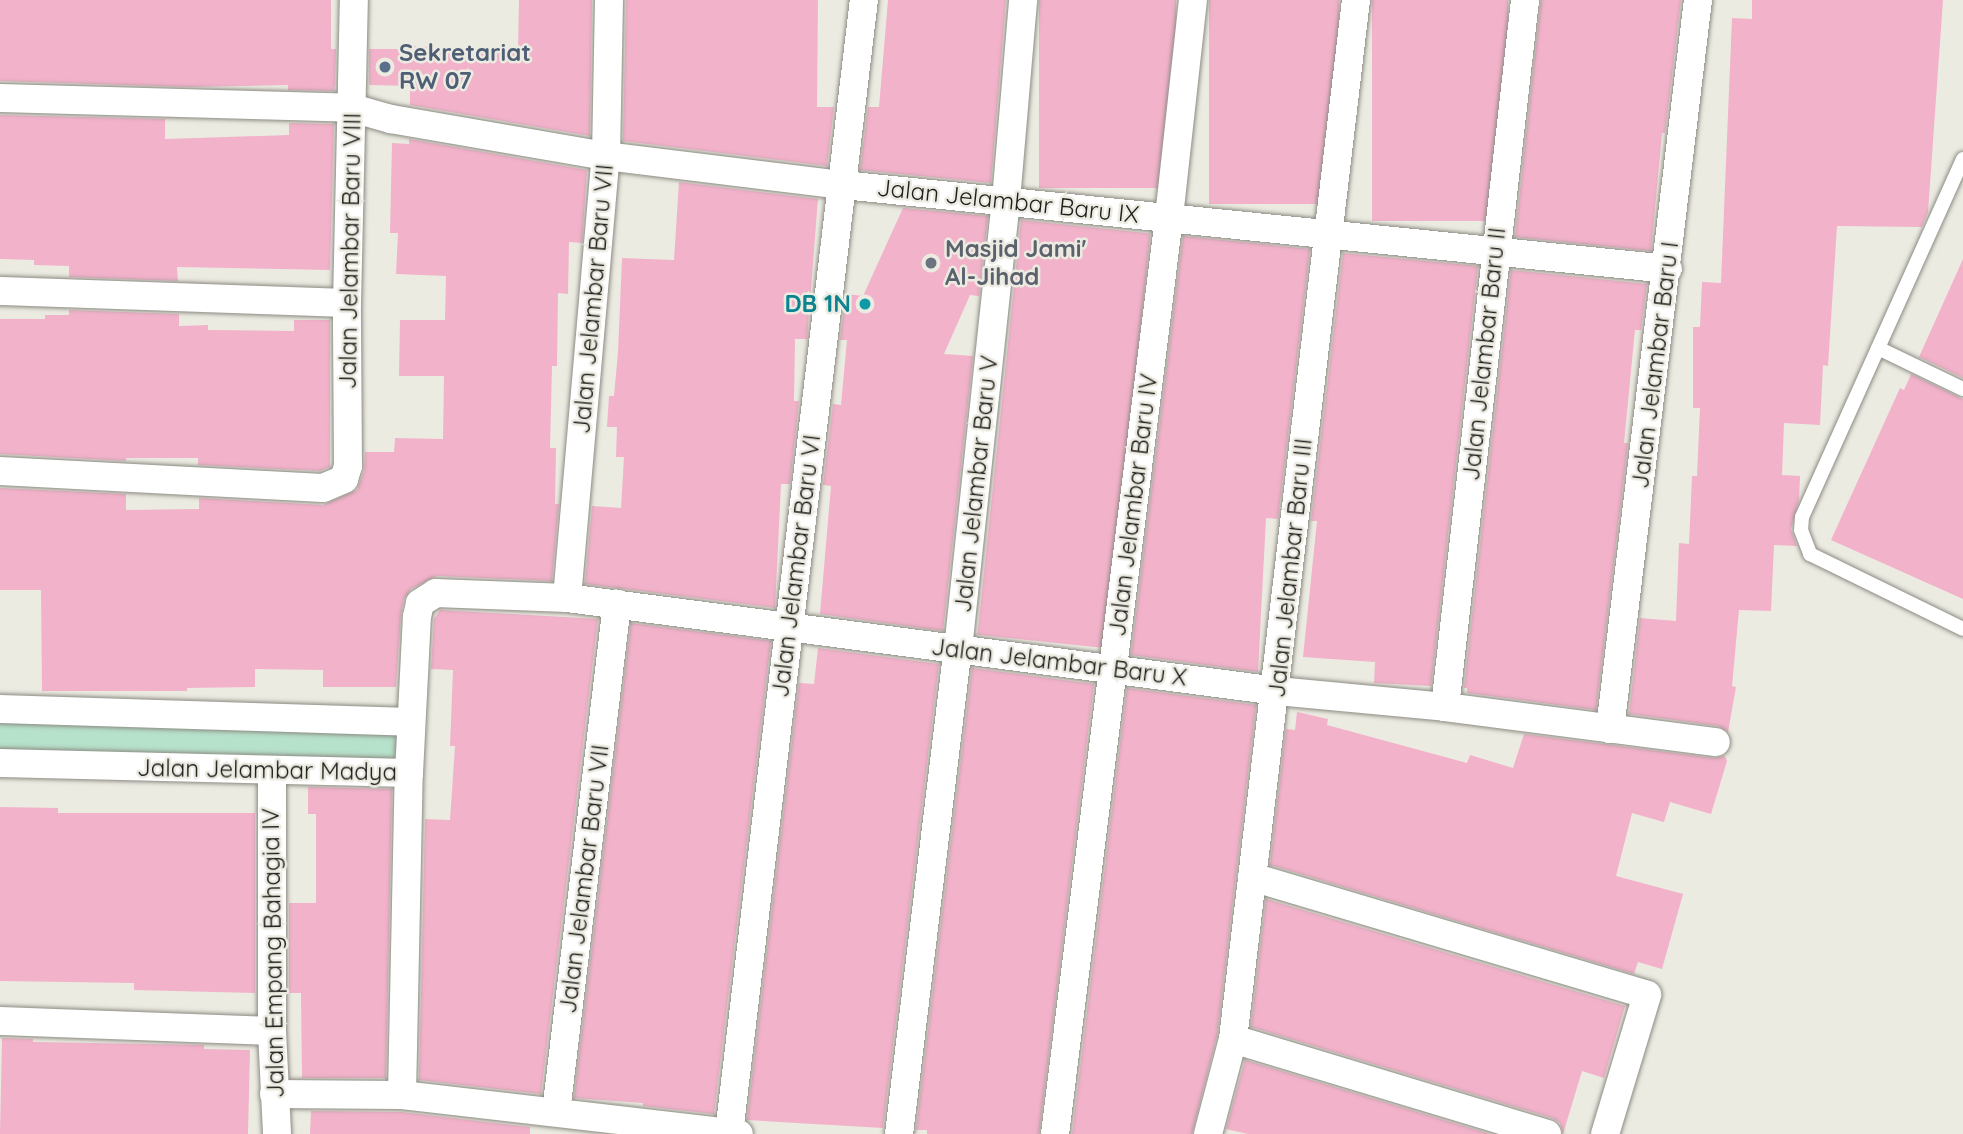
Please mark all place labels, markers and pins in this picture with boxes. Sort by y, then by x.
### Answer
place label: Sekretariat RW 07 [399,39,531,95]
marker: Sekretariat RW 07 [377,59,393,75]
place label: Masjid Jami' Al-Jihad [945,235,1087,291]
marker: Masjid Jami' Al-Jihad [923,255,939,271]
place label: DB 1N [784,290,851,318]
marker: DB 1N [857,296,873,312]

